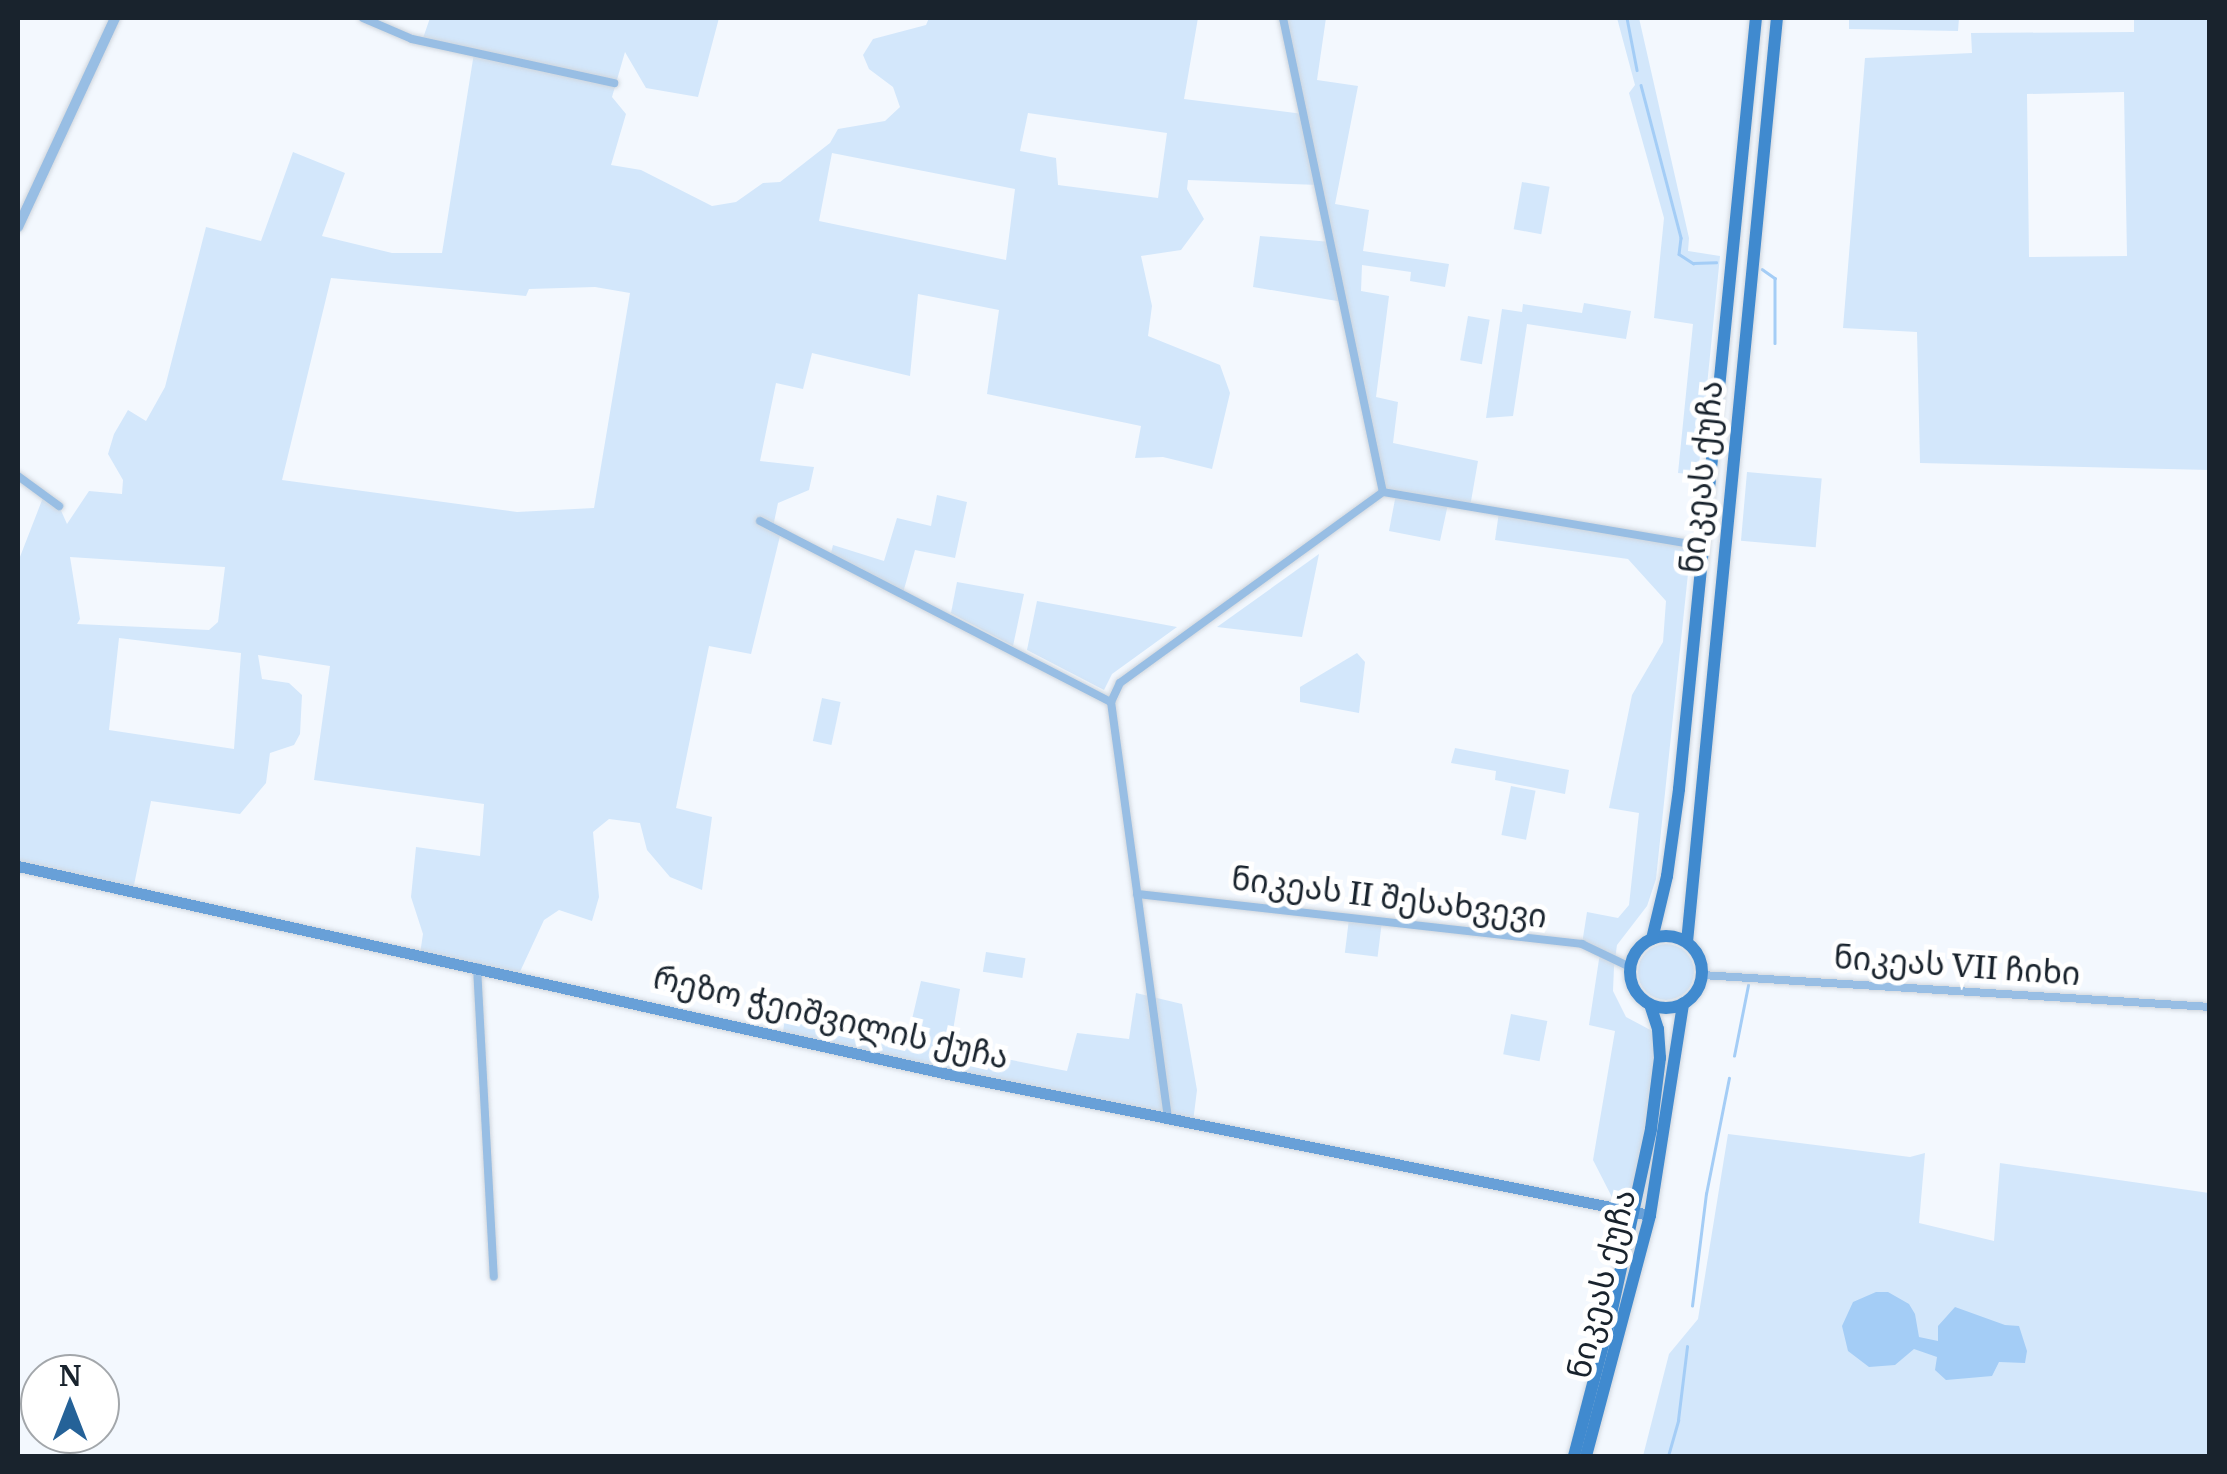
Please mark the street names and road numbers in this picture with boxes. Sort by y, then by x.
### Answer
street label: ნიკეას ქუჩა [1673,379,1731,575]
street label: ნიკეას II შესახვევი [1229,860,1549,936]
street label: ნიკეას VII ჩიხი [1832,938,2082,994]
street label: რეზო ჭეიშვილის ქუჩა [650,958,1012,1078]
street label: ნიკეას ქუჩა [1560,1185,1644,1383]

